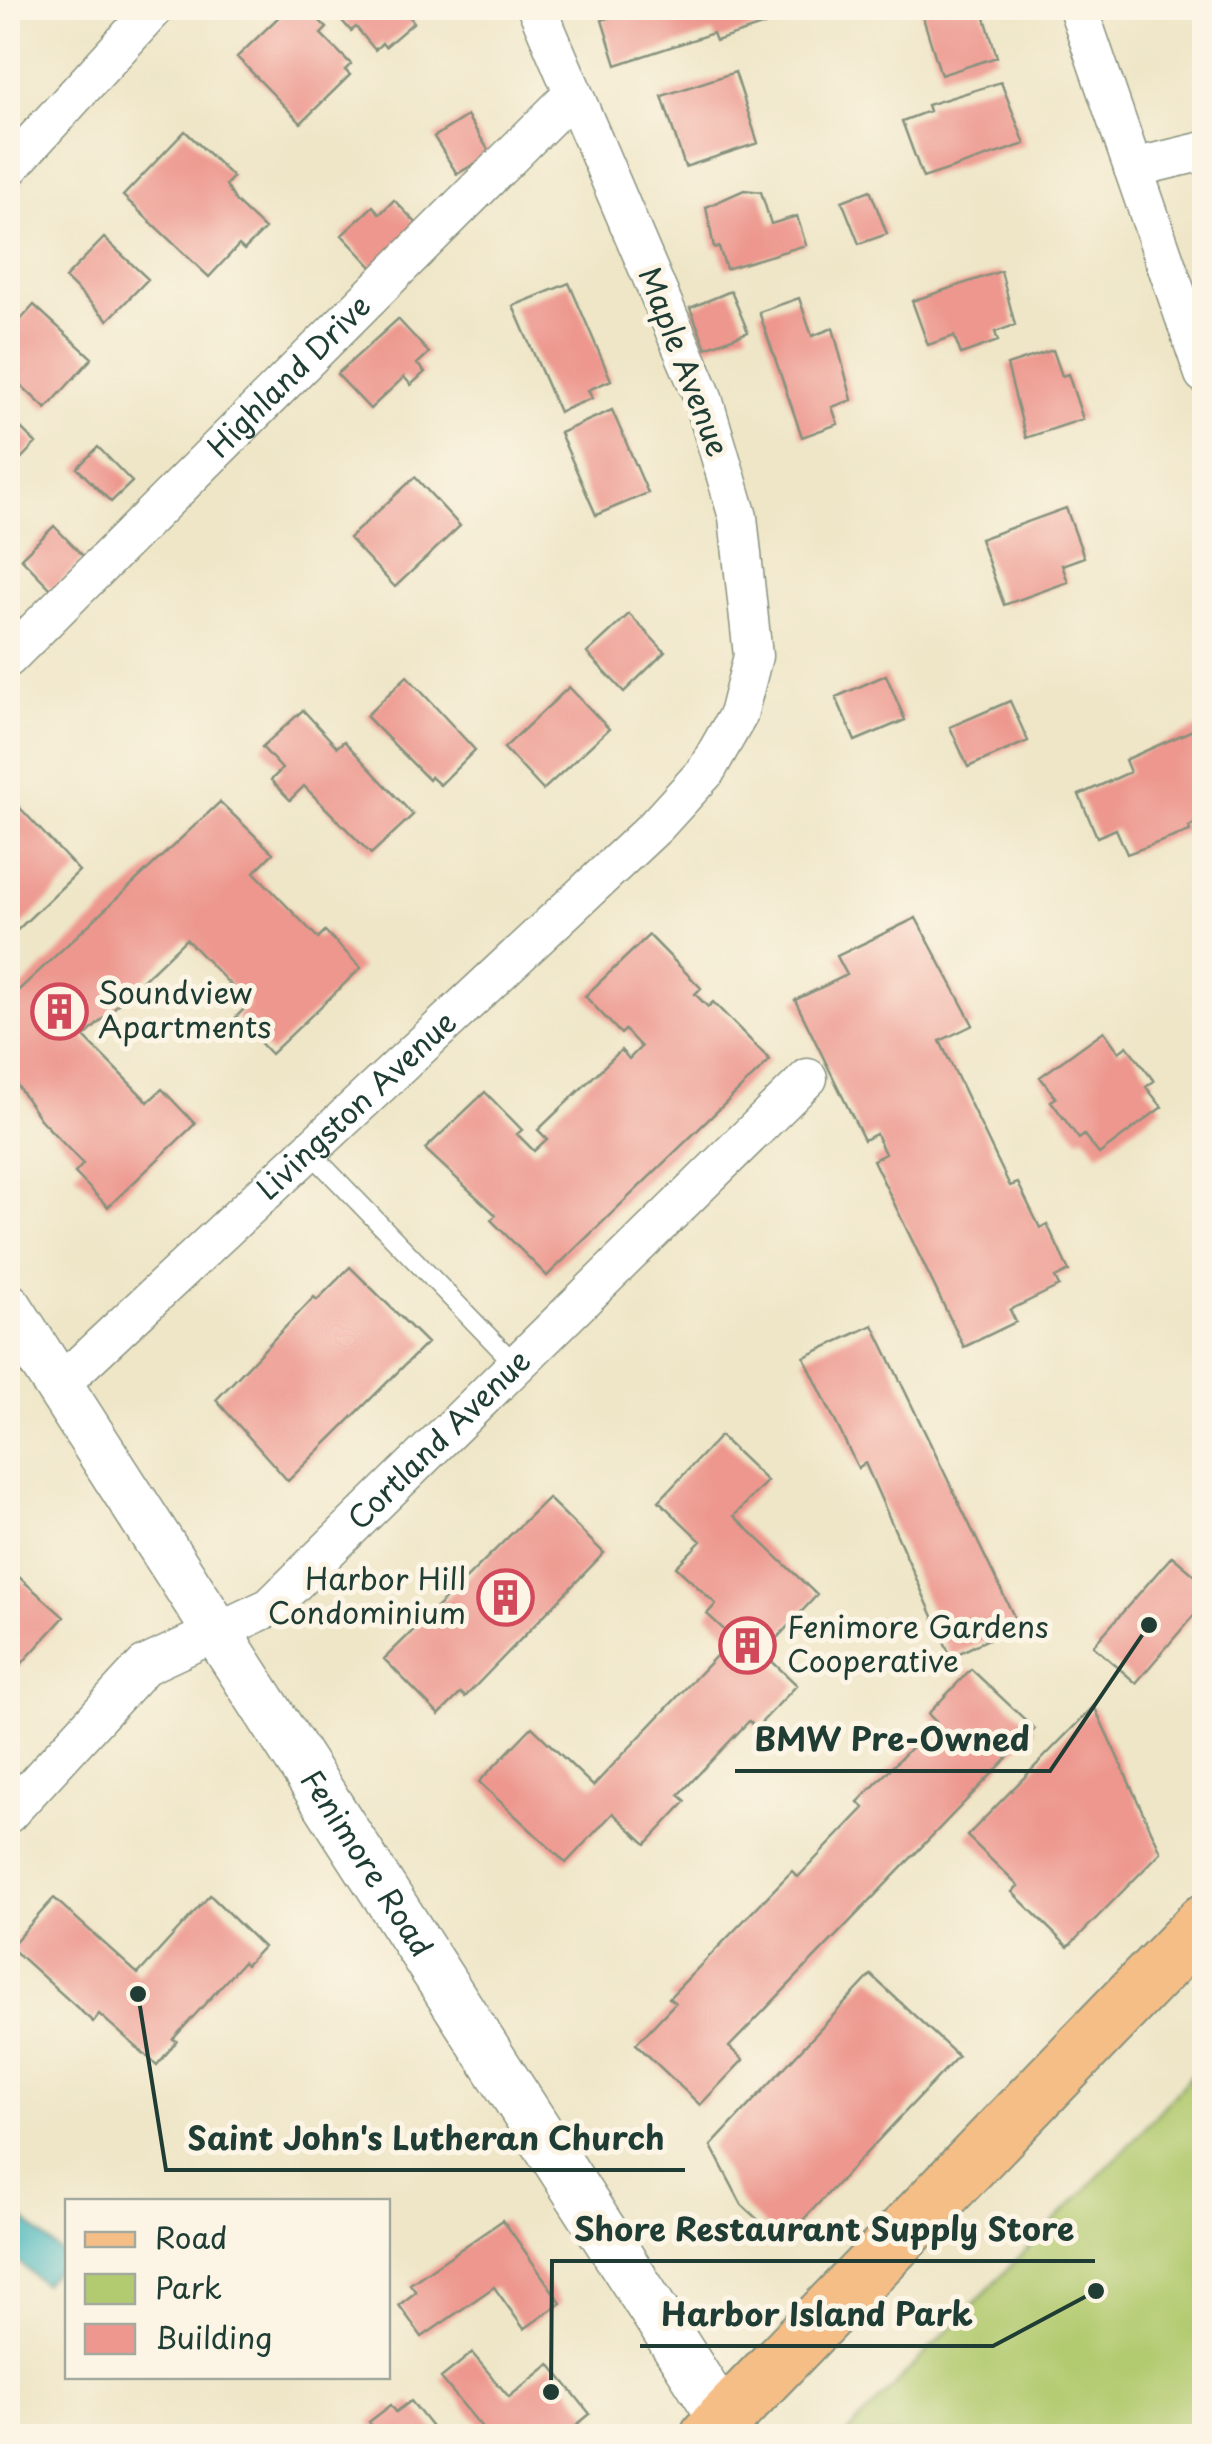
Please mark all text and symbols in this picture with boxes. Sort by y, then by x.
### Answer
street label: Maple Avenue [629,260,742,462]
street label: Highland Drive [196,283,380,467]
place label: Soundview Apartments [98,969,271,1048]
building icon: Soundview Apartments [29,981,89,1041]
street label: Livingston Avenue [245,999,465,1209]
street label: Cortland Avenue [336,1338,540,1539]
place label: Harbor Hill Condominium [268,1555,466,1634]
building icon: Harbor Hill Condominium [475,1567,535,1627]
place label: Fenimore Gardens Cooperative [787,1603,1049,1682]
building icon: Fenimore Gardens Cooperative [718,1615,778,1675]
callout: BMW Pre-Owned [735,1709,1050,1771]
text: BMW Pre-Owned [754,1714,1030,1762]
street label: Fenimore Road [291,1760,445,1965]
callout: Saint John's Lutheran Church [166,2108,685,2170]
text: Saint John's Lutheran Church [187,2113,665,2161]
legend [65,2199,390,2379]
callout: Shore Restaurant Supply Store [552,2199,1095,2261]
text: Shore Restaurant Supply Store [574,2204,1074,2252]
text: Road [155,2214,228,2259]
text: Park [155,2264,222,2309]
callout: Harbor Island Park [640,2284,993,2346]
text: Harbor Island Park [661,2289,973,2337]
text: Building [155,2314,272,2359]

